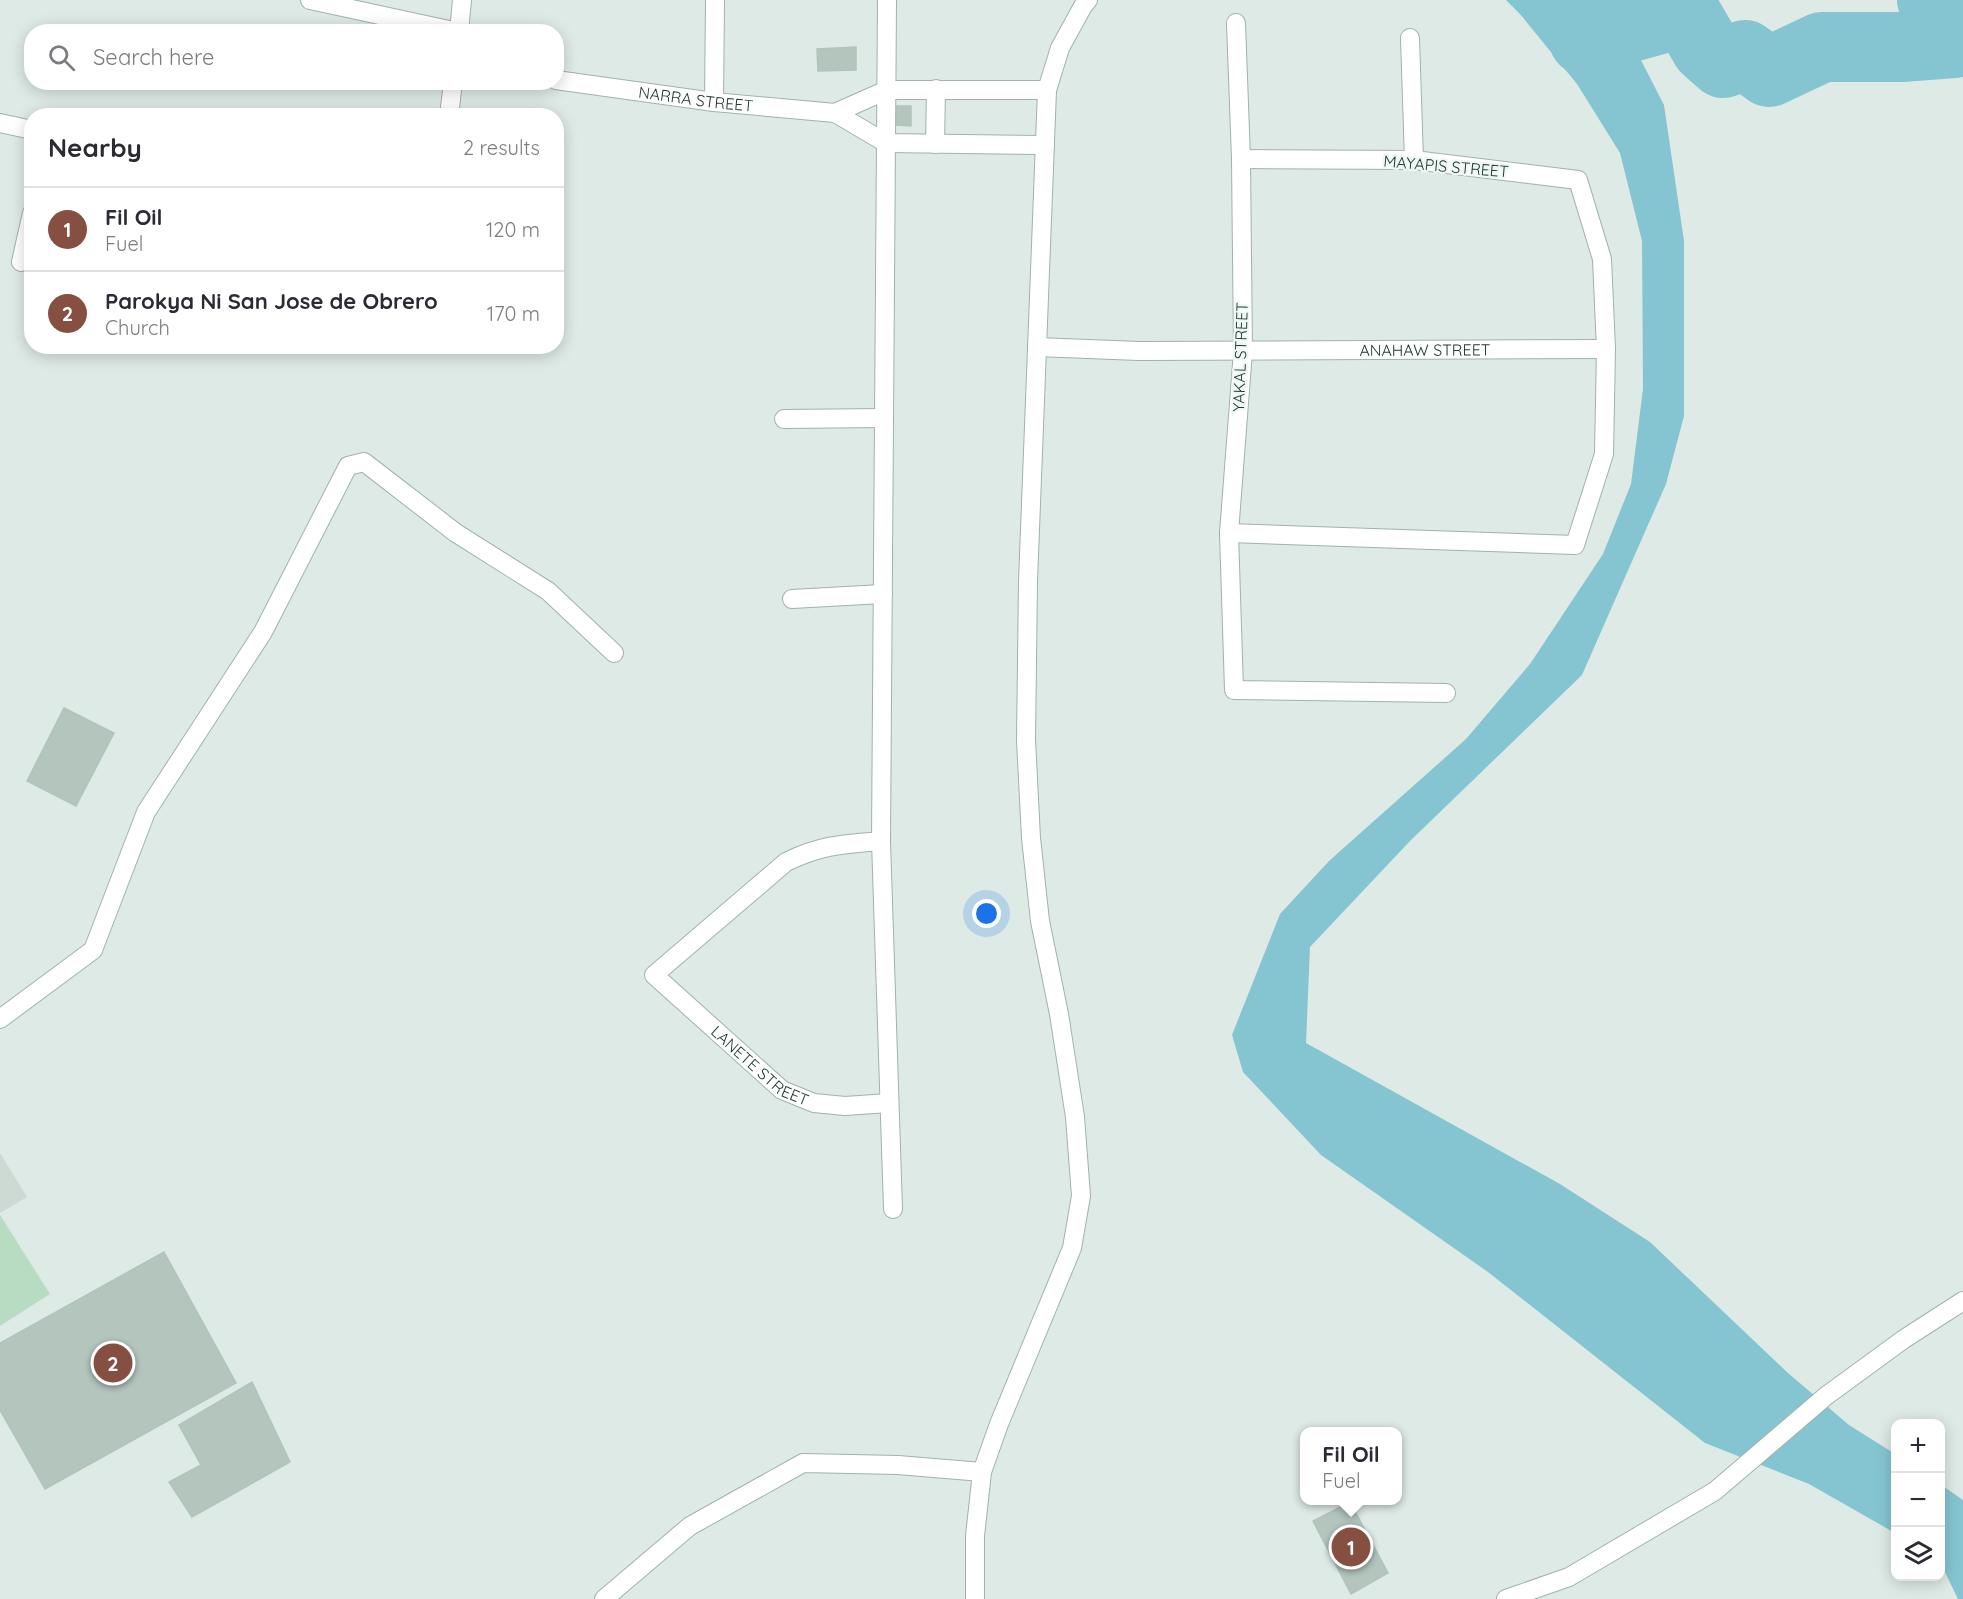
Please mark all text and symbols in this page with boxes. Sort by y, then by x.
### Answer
search box [24,24,564,90]
icon: search [45,41,78,74]
text: Search here [93,43,214,71]
street label: NARRA STREET [637,82,754,116]
text: Nearby [48,131,142,164]
text: 2 results [463,135,540,160]
street label: MAYAPIS STREET [1383,151,1510,181]
text: Fil Oil [105,203,163,231]
text: 1 [64,217,71,242]
text: 120 m [486,217,540,242]
text: Fuel [105,231,143,256]
text: Parokya Ni San Jose de Obrero [105,287,438,315]
text: 2 [62,301,73,326]
text: 170 m [487,301,540,326]
street label: YAKAL STREET [1228,301,1252,412]
text: Church [105,315,170,340]
street label: ANAHAW STREET [1359,339,1491,360]
your location [972,899,1001,928]
street label: LANETE STREET [707,1021,812,1110]
pin: 2 [94,1340,132,1386]
map controls [1891,1419,1945,1581]
button: + [1891,1419,1945,1473]
popup [1300,1427,1402,1505]
text: Fil Oil [1322,1440,1380,1468]
text: Fuel [1322,1468,1361,1493]
button: − [1891,1473,1945,1527]
pin: 1 [1332,1524,1370,1570]
button: layers [1891,1527,1945,1581]

